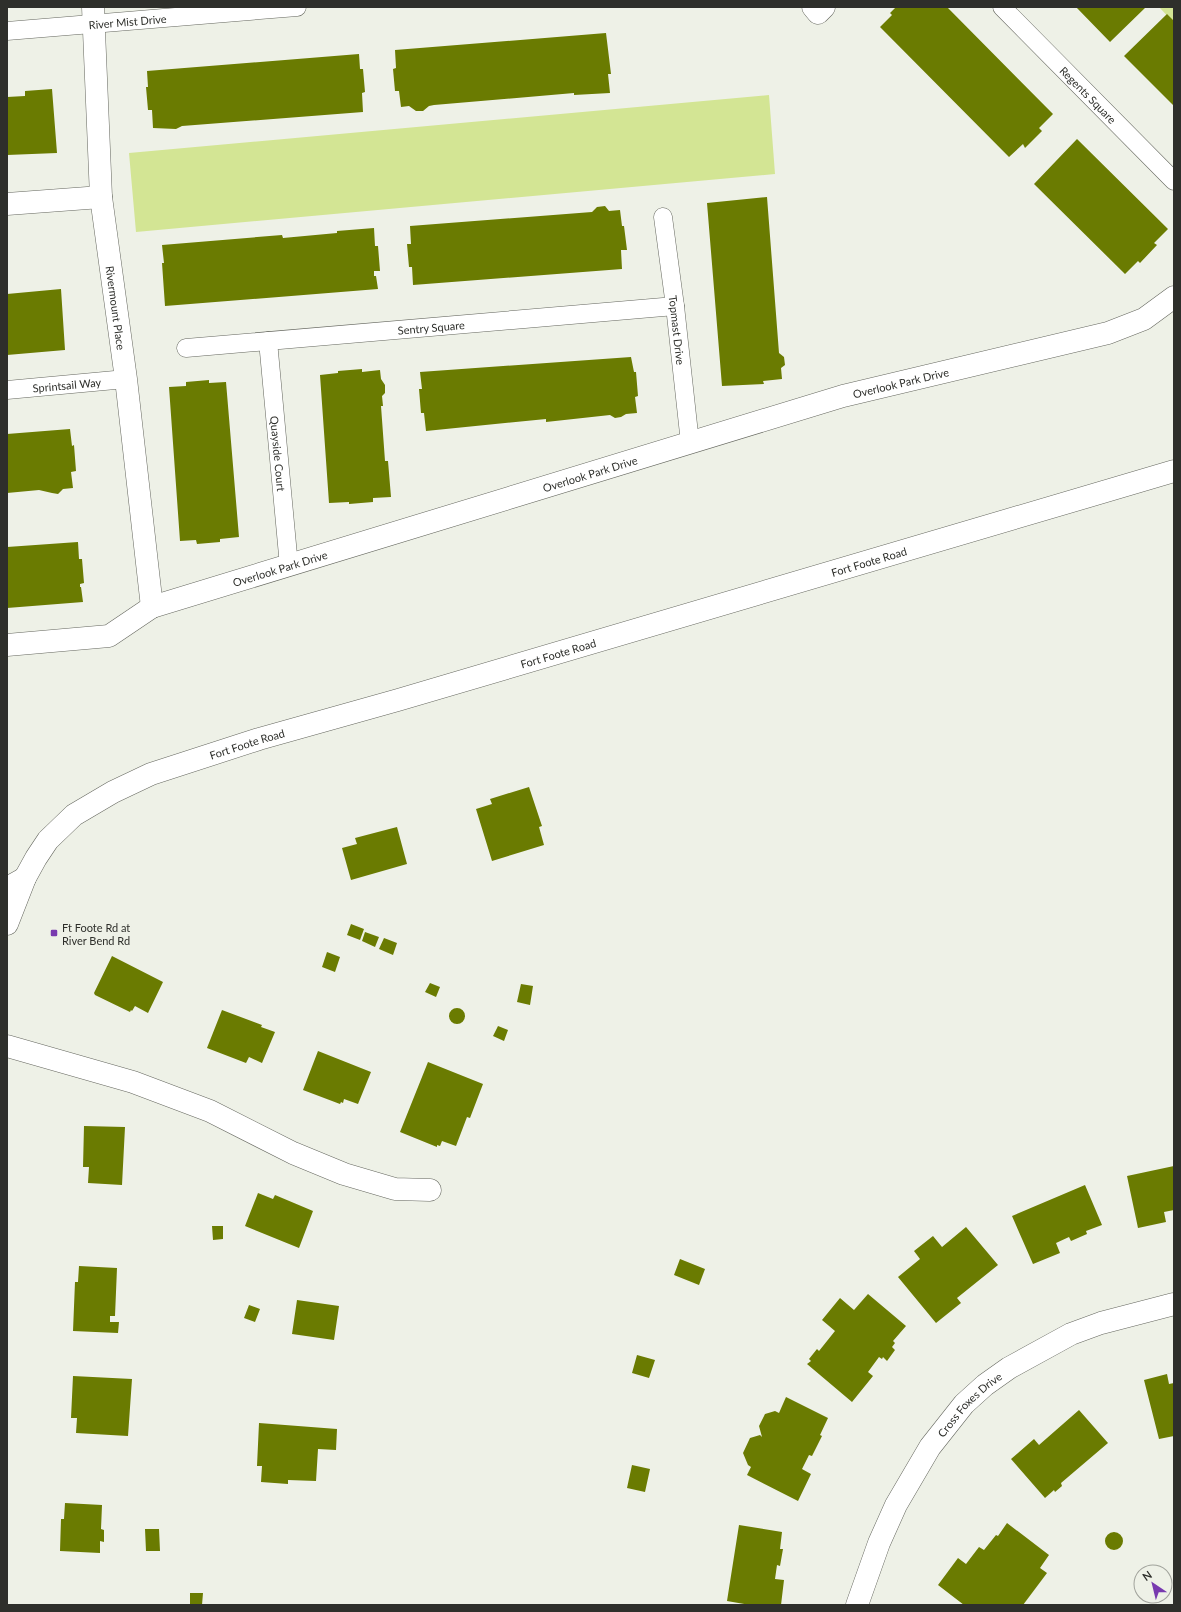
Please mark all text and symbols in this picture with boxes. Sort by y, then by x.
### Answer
street label: River Mist Drive [88,11,167,31]
street label: Regents Square [1058,63,1119,126]
street label: Rivermount Place [104,265,128,351]
street label: Topmast Drive [667,294,688,366]
street label: Sentry Square [397,318,465,336]
street label: Overlook Park Drive [851,365,950,400]
street label: Sprintsail Way [32,375,102,394]
street label: Quayside Court [269,415,288,492]
street label: Overlook Park Drive [541,453,639,494]
street label: Fort Foote Road [830,544,908,578]
street label: Overlook Park Drive [231,547,329,589]
street label: Fort Foote Road [519,636,597,670]
street label: Fort Foote Road [208,726,286,761]
place label: Ft Foote Rd at River Bend Rd [62,921,130,947]
marker: Ft Foote Rd at River Bend Rd [49,928,59,938]
street label: Cross Foxes Drive [934,1369,1004,1439]
north arrow [1133,1564,1173,1604]
text: N [1140,1568,1154,1583]

